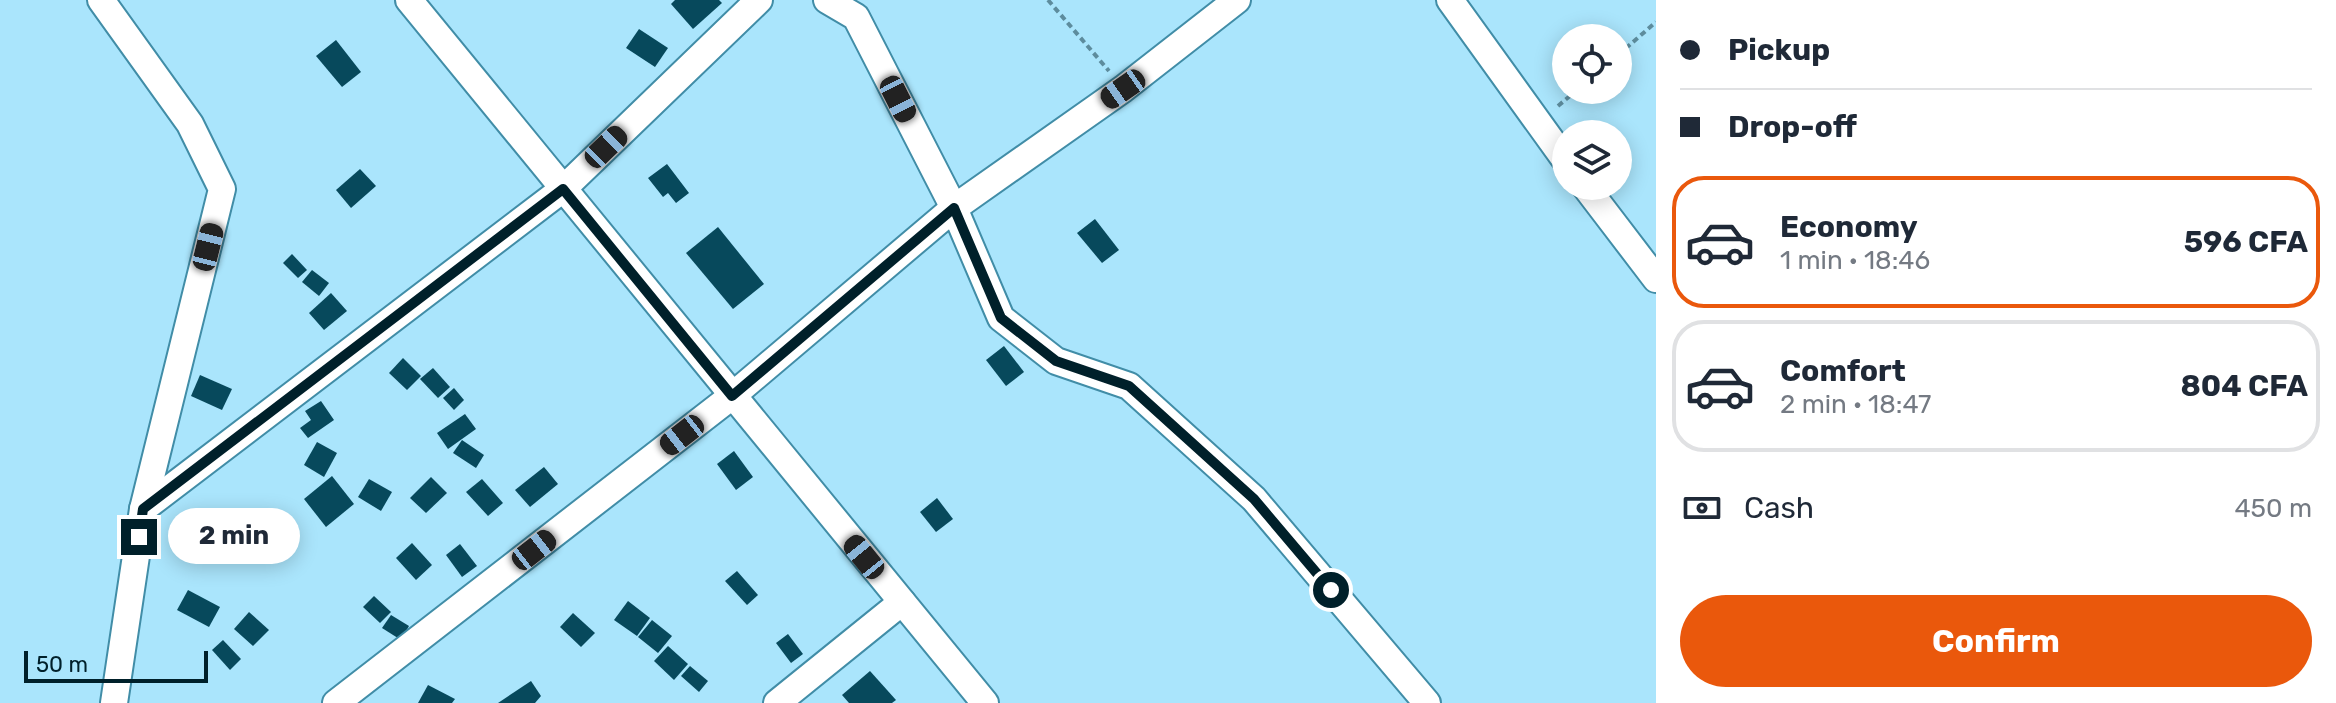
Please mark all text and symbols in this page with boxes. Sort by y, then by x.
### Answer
map controls [1552,24,1632,200]
button: locate [1552,24,1632,104]
text: Pickup [1728,32,1830,68]
car [1096,65,1150,113]
car [876,72,920,126]
text: Drop-off [1728,109,1857,145]
button: layers [1552,120,1632,200]
car [580,122,632,172]
icon: car [1684,206,1756,278]
text: Economy [1780,209,1918,245]
car [191,221,225,273]
text: 596 CFA [2184,224,2308,260]
text: 1 min · 18:46 [1780,245,1930,276]
icon: car [1684,350,1756,422]
text: Comfort [1780,353,1906,389]
text: 804 CFA [2181,368,2308,404]
text: 2 min · 18:47 [1780,389,1931,420]
car [656,411,708,459]
icon: cash [1680,486,1724,530]
text: Cash [1744,490,1814,526]
text: 450 m [2234,493,2312,524]
callout: 2 min [167,509,299,565]
route end [121,519,157,555]
text: 2 min [199,520,269,551]
car [508,526,560,574]
car [840,531,888,583]
route start [1313,572,1349,608]
button: Confirm [1680,595,2312,687]
scale bar [24,647,208,683]
text: 50 m [36,651,88,678]

